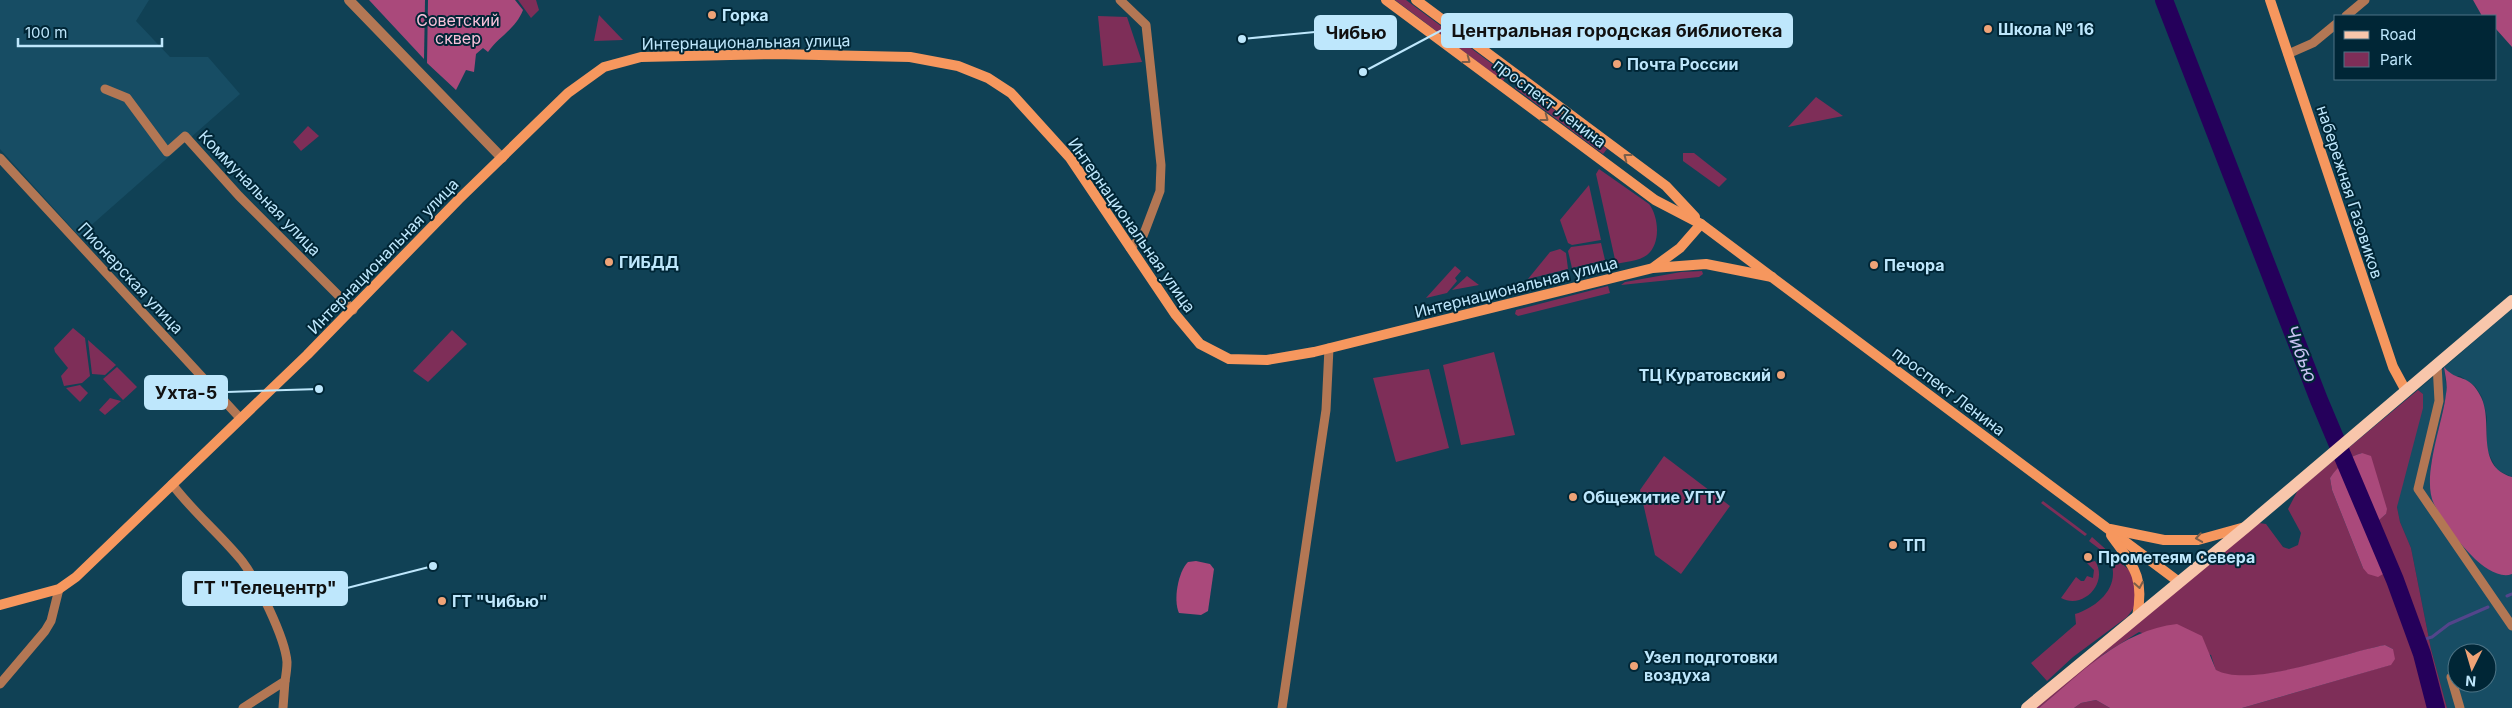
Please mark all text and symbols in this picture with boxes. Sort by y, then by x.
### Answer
place label: Горка [722,5,769,25]
marker: Горка [706,9,718,21]
park label: Советский сквер [416,10,500,48]
callout: Центральная городская библиотека [1442,14,1792,47]
scale bar [18,15,161,47]
legend [2334,15,2497,80]
callout: Чибью [1315,16,1396,49]
place label: Школа № 16 [1998,19,2094,39]
text: Центральная городская библиотека [1452,20,1782,41]
text: Чибью [1325,22,1387,43]
text: 100 m [25,23,67,42]
marker: Школа № 16 [1982,23,1994,35]
text: Road [2380,25,2416,44]
street label: Интернациональная улица [641,30,851,54]
text: Park [2380,50,2413,69]
one-way arrow [1462,54,1471,64]
street label: проспект Ленина [1490,54,1610,152]
place label: Почта России [1627,54,1738,74]
marker: Почта России [1611,58,1623,70]
street label: набережная Газовиков [2313,103,2387,281]
one-way arrow [1539,112,1549,121]
street label: Коммунальная улица [195,126,325,260]
street label: Интернациональная улица [1064,134,1200,316]
one-way arrow [1623,154,1633,163]
street label: Интернациональная улица [303,174,463,338]
street label: Пионерская улица [74,218,188,338]
place label: ГИБДД [619,252,679,272]
street label: Интернациональная улица [1412,252,1620,322]
place label: Печора [1884,255,1945,275]
marker: ГИБДД [603,256,615,268]
marker: Печора [1868,259,1880,271]
water label: Чибью [2281,322,2322,385]
street label: проспект Ленина [1889,342,2009,440]
place label: ТЦ Куратовский [1639,365,1771,385]
marker: ТЦ Куратовский [1775,369,1787,381]
callout: Ухта-5 [145,376,227,409]
text: Ухта-5 [155,382,217,403]
place label: Общежитие УГТУ [1583,487,1726,507]
marker: Общежитие УГТУ [1567,491,1579,503]
one-way arrow [2194,533,2203,543]
place label: ТП [1903,535,1926,555]
marker: ТП [1887,539,1899,551]
place label: Прометеям Севера [2098,547,2255,567]
marker: Прометеям Севера [2082,551,2094,563]
callout: ГТ "Телецентр" [183,572,347,605]
text: ГТ "Телецентр" [193,577,337,598]
one-way arrow [2133,580,2143,589]
place label: ГТ "Чибью" [452,591,547,611]
marker: ГТ "Чибью" [436,595,448,607]
north arrow [2447,643,2497,693]
place label: Узел подготовки воздуха [1644,647,1778,685]
marker: Узел подготовки воздуха [1628,660,1640,672]
text: N [2465,673,2477,690]

